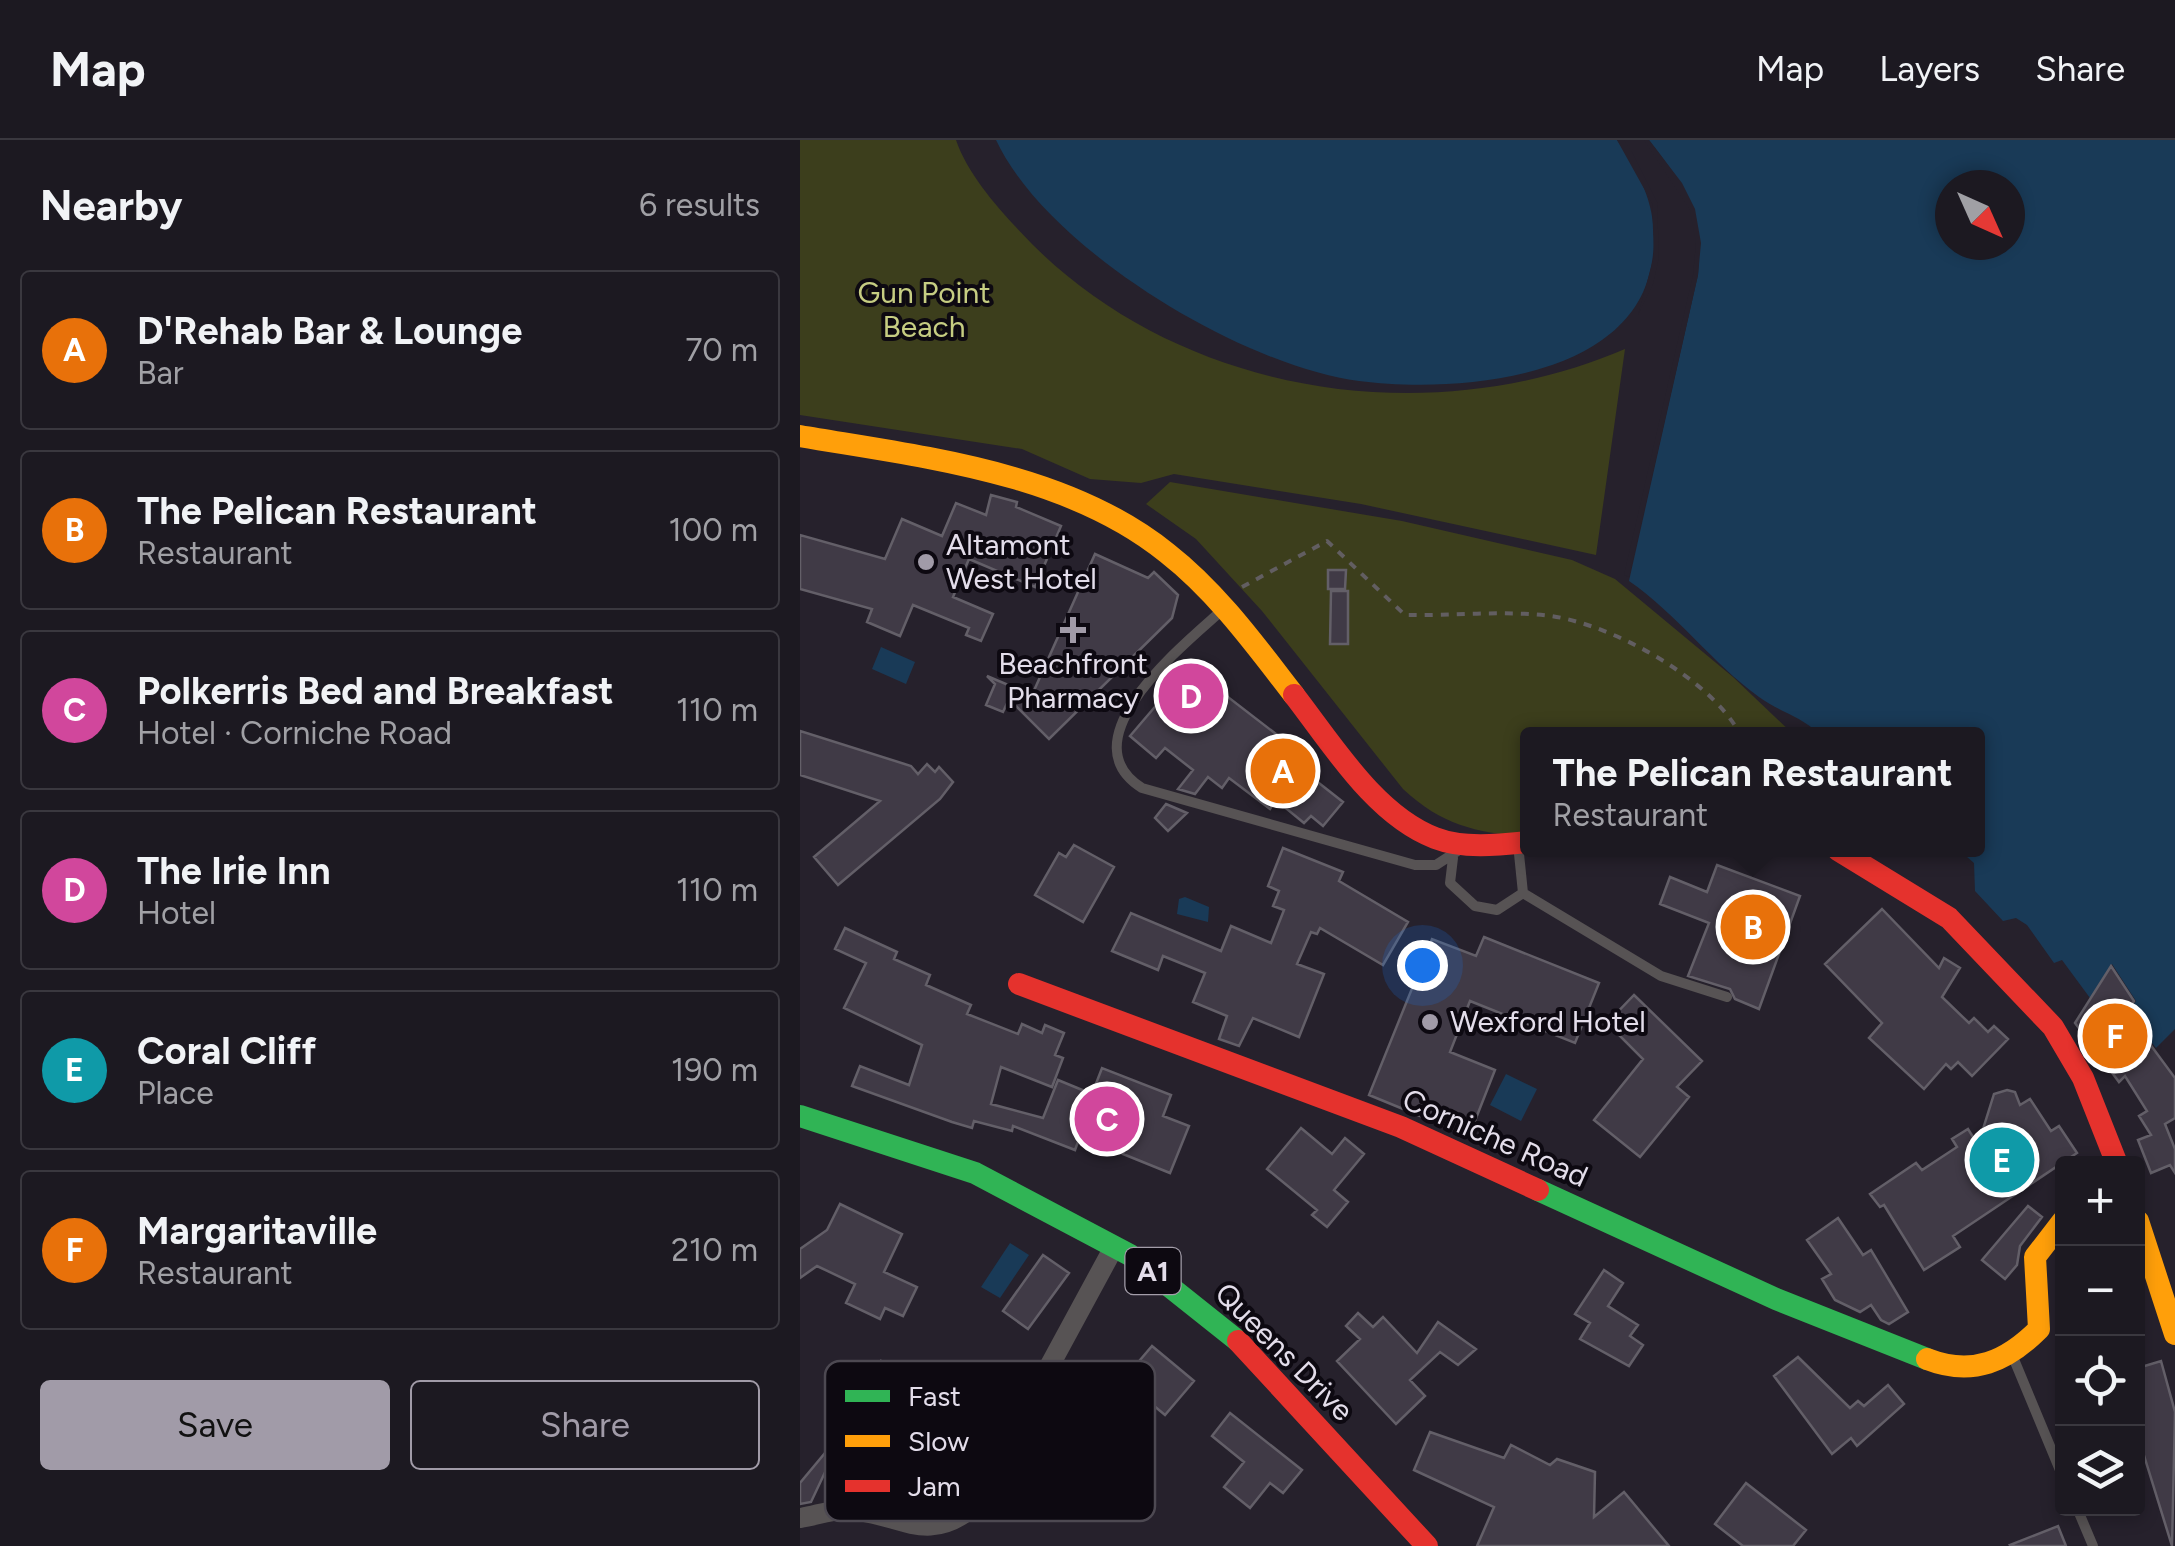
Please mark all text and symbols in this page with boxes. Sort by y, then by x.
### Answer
text: Map [50,40,146,98]
text: Map [1756,48,1824,90]
text: Layers [1879,48,1980,90]
text: Share [2035,48,2125,90]
north arrow [1935,170,2025,260]
text: Nearby [40,180,182,231]
text: 6 results [639,186,760,224]
park label: Gun Point Beach [857,274,991,345]
text: D'Rehab Bar & Lounge [137,308,522,354]
text: A [63,331,86,369]
text: 70 m [685,331,758,369]
text: Bar [137,354,184,392]
text: The Pelican Restaurant [137,488,537,534]
text: B [65,511,84,549]
text: 100 m [669,511,758,549]
place label: Altamont West Hotel [946,526,1097,597]
text: Restaurant [137,534,293,572]
marker: Altamont West Hotel [915,551,937,573]
marker: Beachfront Pharmacy [1062,619,1084,641]
place label: Beachfront Pharmacy [998,645,1148,716]
pin: D [1158,658,1224,734]
text: Polkerris Bed and Breakfast [137,668,614,714]
text: C [63,691,86,729]
text: 110 m [676,691,758,729]
text: Hotel · Corniche Road [137,714,452,752]
popup [1520,727,1985,857]
pin: A [1250,734,1316,808]
text: The Pelican Restaurant [1552,750,1953,796]
text: Restaurant [1552,796,1708,834]
text: The Irie Inn [137,848,331,894]
text: D [63,871,86,909]
text: 110 m [676,871,758,909]
pin: B [1720,890,1786,964]
text: Hotel [137,894,216,932]
your location [1397,940,1448,991]
pin: F [2082,998,2148,1074]
place label: Wexford Hotel [1450,1003,1646,1040]
marker: Wexford Hotel [1419,1011,1441,1033]
text: Coral Cliff [137,1028,316,1074]
text: E [65,1051,84,1089]
text: 190 m [671,1051,758,1089]
text: Place [137,1074,214,1112]
street label: Corniche Road [1397,1080,1593,1195]
pin: C [1074,1082,1140,1156]
pin: E [1970,1122,2034,1198]
map controls [2055,1156,2145,1516]
button: + [2055,1156,2145,1246]
text: Margaritaville [137,1208,377,1254]
text: F [66,1231,83,1269]
text: 210 m [671,1231,758,1269]
button: − [2055,1246,2145,1336]
road number: A1 [1126,1248,1180,1294]
text: Restaurant [137,1254,293,1292]
street label: Queens Drive [1207,1275,1361,1429]
button: locate [2055,1336,2145,1426]
legend [825,1361,1155,1521]
text: Fast [908,1379,961,1413]
button: Save [40,1380,390,1470]
button: Share [410,1380,760,1470]
text: Slow [908,1424,969,1458]
button: layers [2055,1426,2145,1516]
text: Jam [908,1469,961,1503]

